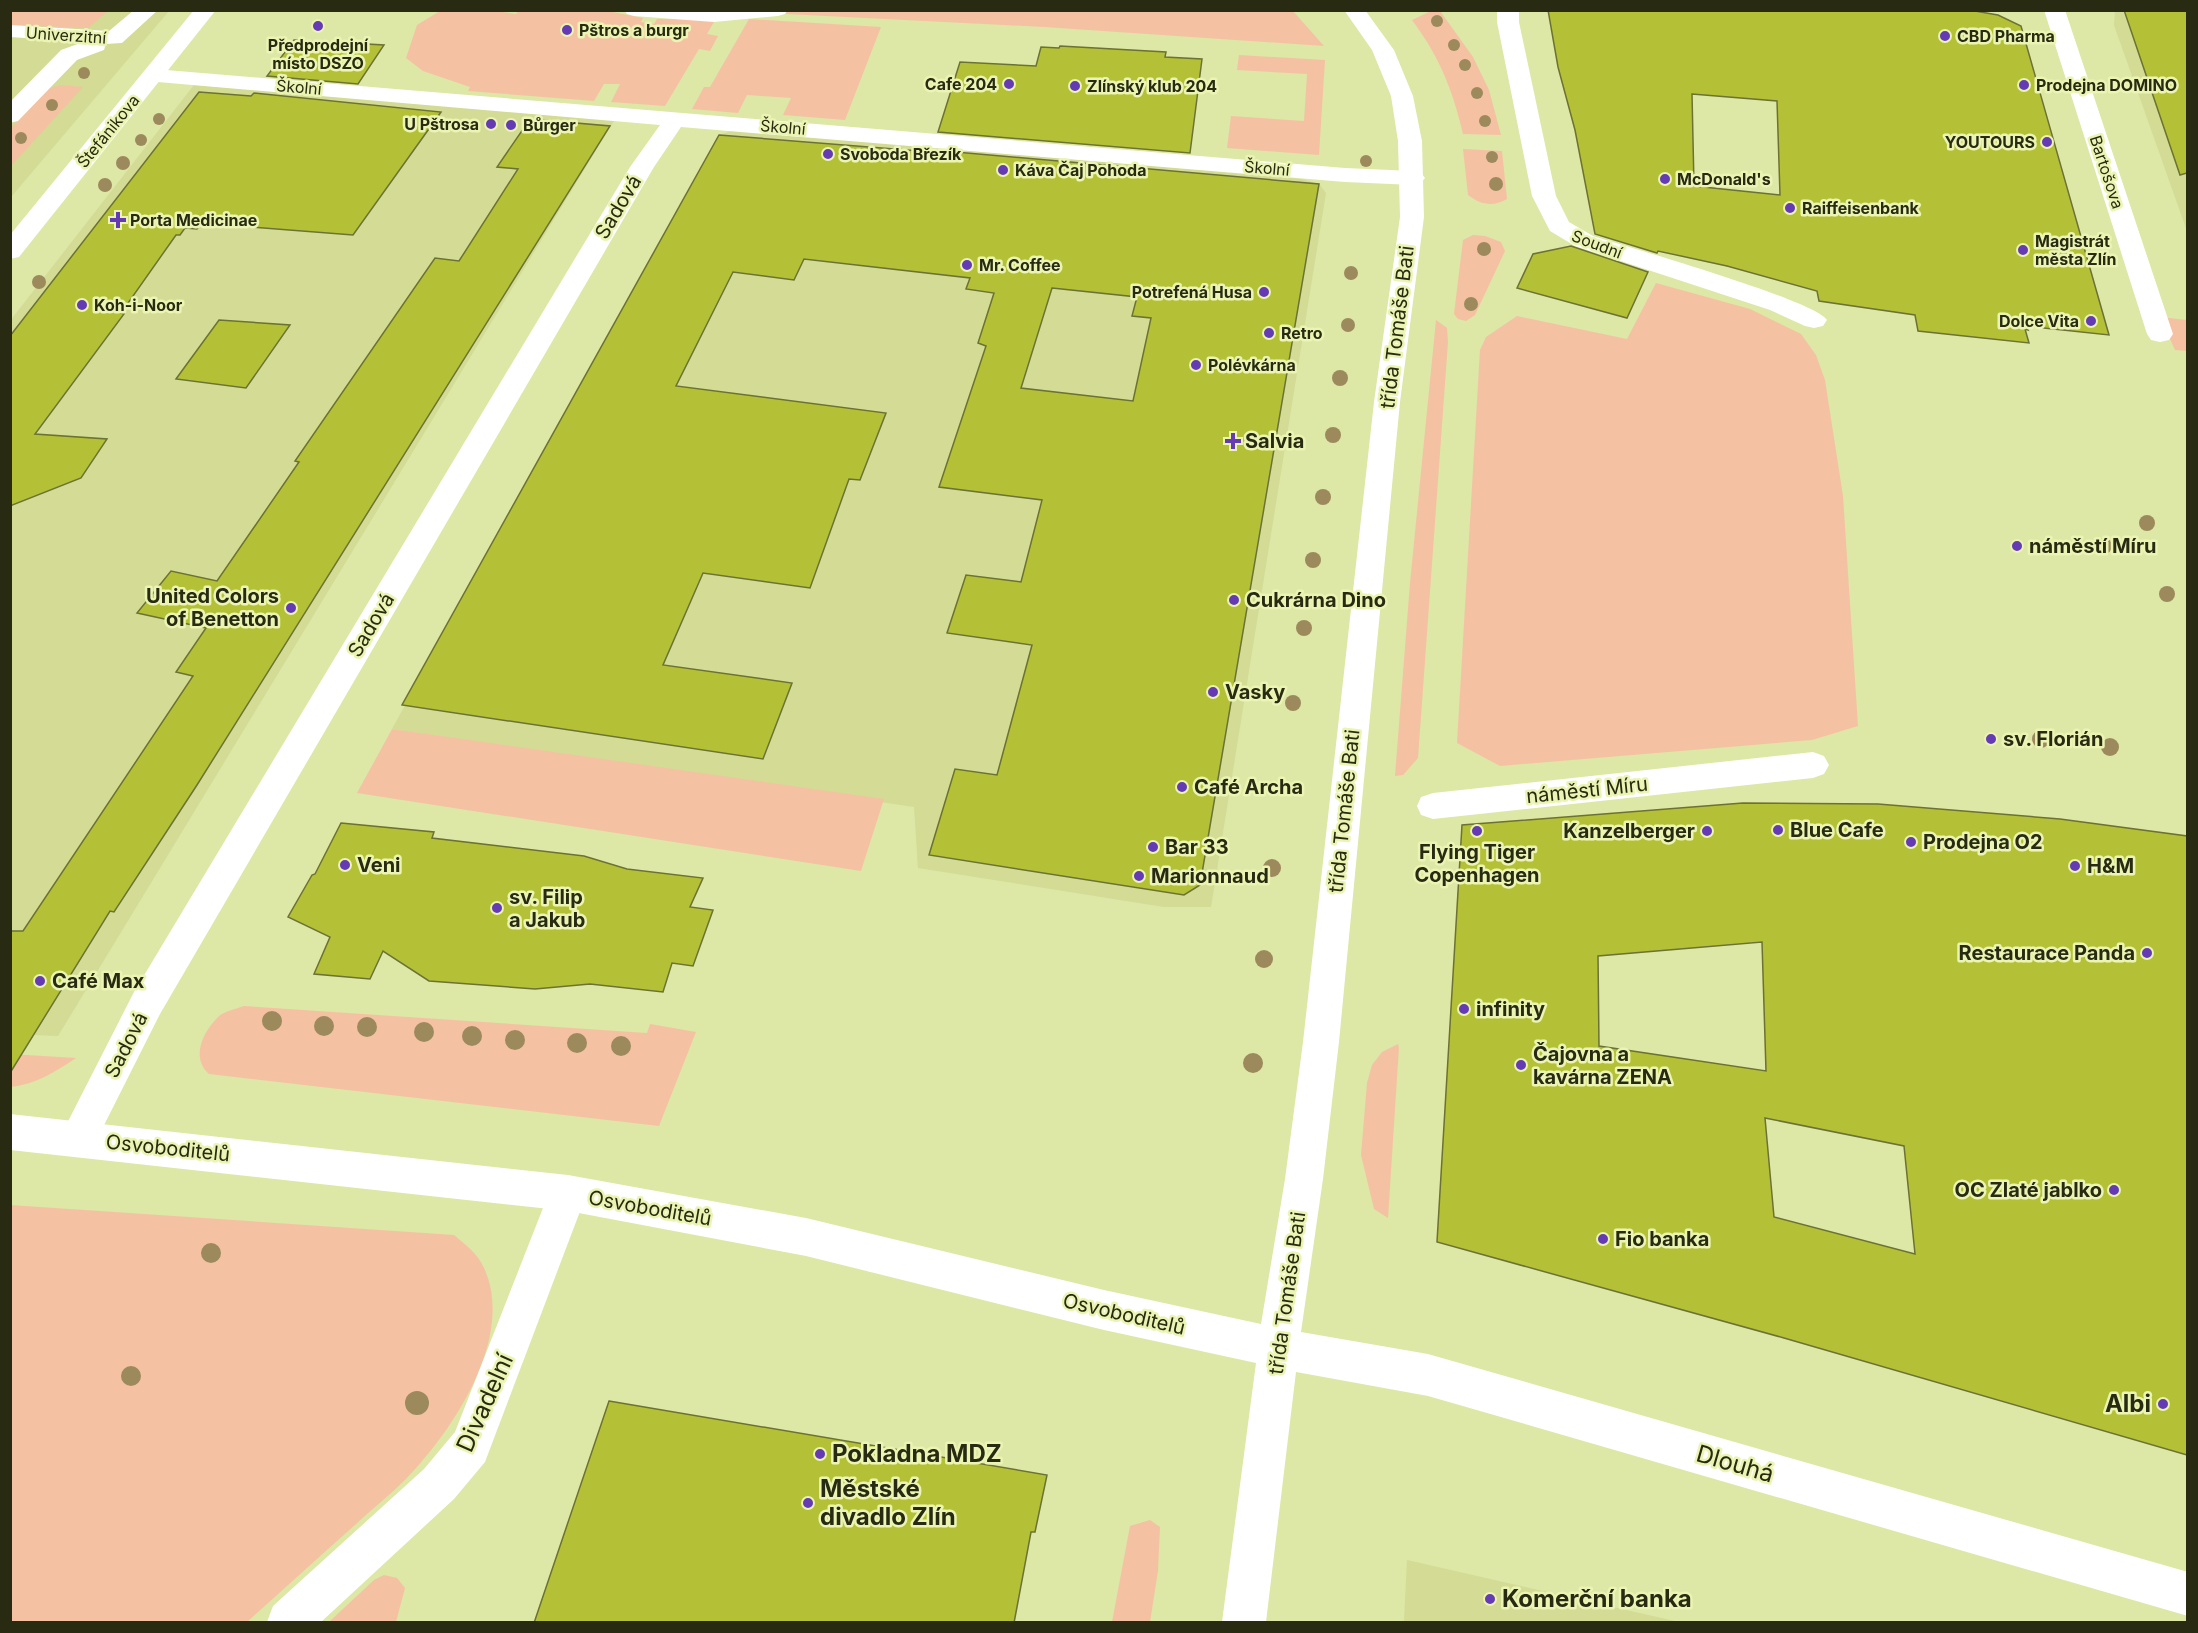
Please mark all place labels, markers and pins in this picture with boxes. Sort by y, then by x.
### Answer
marker: Předprodejní místo DSZO [311,19,325,33]
place label: Pštros a burgr [579,20,689,40]
marker: Pštros a burgr [560,23,574,37]
place label: CBD Pharma [1957,26,2055,46]
marker: CBD Pharma [1938,29,1952,43]
place label: Předprodejní místo DSZO [268,35,369,73]
place label: Cafe 204 [925,74,997,94]
place label: Prodejna DOMINO [2036,75,2177,95]
place label: Zlínský klub 204 [1087,76,1217,96]
marker: Cafe 204 [1002,77,1016,91]
marker: Prodejna DOMINO [2017,78,2031,92]
marker: Zlínský klub 204 [1068,79,1082,93]
place label: U Pštrosa [404,114,479,134]
place label: Bůrger [523,115,576,135]
marker: U Pštrosa [484,117,498,131]
marker: Bůrger [504,118,518,132]
place label: YOUTOURS [1945,132,2035,152]
marker: YOUTOURS [2040,135,2054,149]
place label: Svoboda Březík [840,144,962,164]
marker: Svoboda Březík [821,147,835,161]
place label: Káva Čaj Pohoda [1015,160,1146,180]
marker: Káva Čaj Pohoda [996,163,1010,177]
place label: McDonald's [1677,169,1771,189]
marker: McDonald's [1658,172,1672,186]
place label: Raiffeisenbank [1802,198,1920,218]
marker: Raiffeisenbank [1783,201,1797,215]
place label: Porta Medicinae [130,210,257,230]
marker: Porta Medicinae [111,213,125,227]
place label: Magistrát města Zlín [2035,231,2116,269]
marker: Magistrát města Zlín [2016,243,2030,257]
place label: Mr. Coffee [979,255,1061,275]
marker: Mr. Coffee [960,258,974,272]
place label: Potrefená Husa [1132,282,1252,302]
marker: Potrefená Husa [1257,285,1271,299]
place label: Koh-i-Noor [94,295,183,315]
marker: Koh-i-Noor [75,298,89,312]
place label: Dolce Vita [1999,311,2079,331]
marker: Dolce Vita [2084,314,2098,328]
place label: Retro [1281,323,1323,343]
marker: Retro [1262,326,1276,340]
place label: Polévkárna [1208,355,1296,375]
marker: Polévkárna [1189,358,1203,372]
place label: Salvia [1245,429,1304,453]
marker: Salvia [1226,434,1240,448]
place label: náměstí Míru [2029,534,2157,558]
marker: náměstí Míru [2010,539,2024,553]
place label: United Colors of Benetton [146,584,279,631]
place label: Cukrárna Dino [1246,588,1386,612]
marker: Cukrárna Dino [1227,593,1241,607]
marker: United Colors of Benetton [284,601,298,615]
place label: Vasky [1225,680,1285,704]
marker: Vasky [1206,685,1220,699]
place label: sv. Florián [2003,727,2103,751]
marker: sv. Florián [1984,732,1998,746]
place label: Café Archa [1194,775,1303,799]
marker: Café Archa [1175,780,1189,794]
place label: Blue Cafe [1790,818,1884,842]
place label: Kanzelberger [1563,819,1695,843]
marker: Blue Cafe [1771,823,1785,837]
marker: Flying Tiger Copenhagen [1470,824,1484,838]
marker: Kanzelberger [1700,824,1714,838]
place label: Prodejna O2 [1923,830,2043,854]
place label: Bar 33 [1165,835,1229,859]
marker: Prodejna O2 [1904,835,1918,849]
marker: Bar 33 [1146,840,1160,854]
place label: Flying Tiger Copenhagen [1414,840,1540,887]
place label: Veni [357,853,401,877]
place label: H&M [2087,854,2134,878]
marker: Veni [338,858,352,872]
marker: H&M [2068,859,2082,873]
place label: Marionnaud [1151,864,1269,888]
marker: Marionnaud [1132,869,1146,883]
place label: sv. Filip a Jakub [509,885,585,932]
marker: sv. Filip a Jakub [490,901,504,915]
place label: Restaurace Panda [1959,941,2135,965]
marker: Restaurace Panda [2140,946,2154,960]
place label: Café Max [52,969,145,993]
marker: Café Max [33,974,47,988]
place label: infinity [1476,997,1545,1021]
marker: infinity [1457,1002,1471,1016]
place label: Čajovna a kavárna ZENA [1533,1042,1672,1089]
marker: Čajovna a kavárna ZENA [1514,1058,1528,1072]
place label: OC Zlaté jablko [1954,1178,2102,1202]
marker: OC Zlaté jablko [2107,1183,2121,1197]
place label: Fio banka [1615,1227,1709,1251]
marker: Fio banka [1596,1232,1610,1246]
place label: Albi [2105,1389,2151,1418]
marker: Albi [2156,1397,2170,1411]
place label: Pokladna MDZ [832,1439,1002,1468]
marker: Pokladna MDZ [813,1447,827,1461]
place label: Městské divadlo Zlín [820,1474,956,1531]
marker: Městské divadlo Zlín [801,1496,815,1510]
place label: Komerční banka [1502,1584,1692,1613]
marker: Komerční banka [1483,1592,1497,1606]

